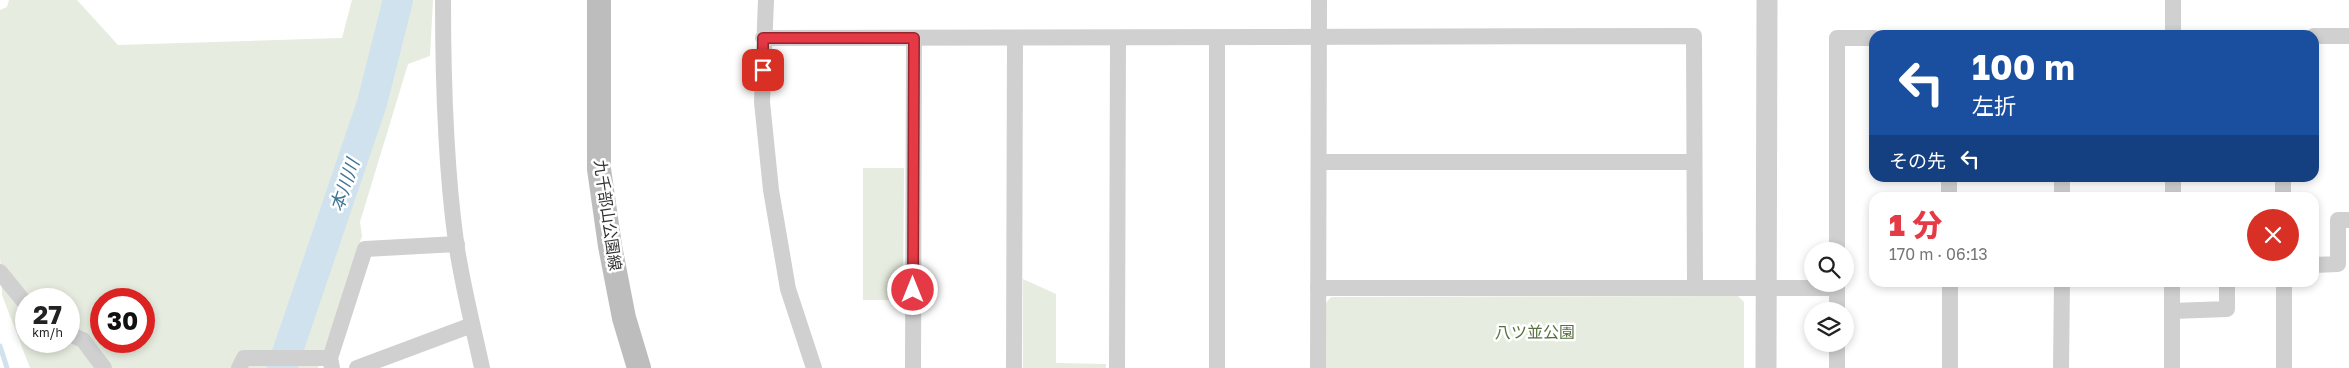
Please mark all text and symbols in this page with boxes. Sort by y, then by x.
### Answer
text: 100 m [1972,46,2075,88]
pin [742,49,784,91]
icon: left [1889,50,1954,115]
icon: arrive [749,56,777,84]
text: 左折 [1972,92,2016,119]
icon: left [1956,145,1984,173]
text: その先 [1889,149,1946,172]
water label: 本川川 [325,154,364,214]
street label: 九千部山公園線 [590,158,626,272]
text: 1 分 [1889,207,1942,243]
button: close [2247,209,2299,261]
map controls [1804,242,1854,352]
button: search [1804,242,1854,292]
text: 170 m · 06:13 [1889,244,1988,264]
position arrow [886,263,938,315]
speed limit sign: 30 [90,288,155,353]
text: 27 [33,299,62,330]
button: layers [1804,302,1854,352]
park label: 八ツ並公園 [1495,322,1575,342]
text: km/h [32,325,63,340]

